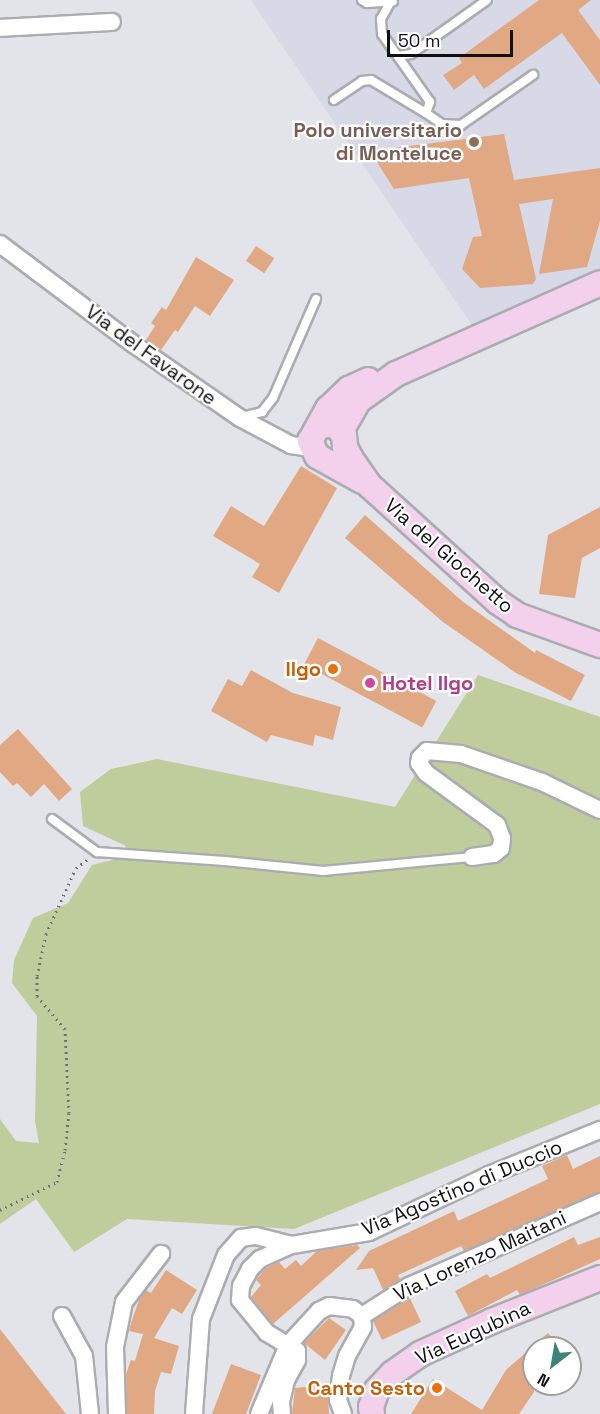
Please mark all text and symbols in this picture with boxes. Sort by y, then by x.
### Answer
scale bar [390,18,516,56]
text: 50 m [398,29,440,52]
place label: Polo universitario di Monteluce [293,118,462,165]
marker: Polo universitario di Monteluce [467,135,481,149]
street label: Via del Favarone [81,299,221,411]
street label: Via del Giochetto [380,493,518,619]
place label: Ilgo [285,657,321,681]
marker: Ilgo [326,662,340,676]
place label: Hotel Ilgo [382,671,473,695]
marker: Hotel Ilgo [363,676,377,690]
street label: Via Agostino di Duccio [358,1135,566,1241]
street label: Via Lorenzo Maitani [390,1206,570,1306]
street label: Via Eugubina [412,1296,534,1370]
north arrow [522,1336,582,1396]
text: N [534,1368,554,1392]
place label: Canto Sesto [308,1376,425,1400]
marker: Canto Sesto [430,1381,444,1395]

